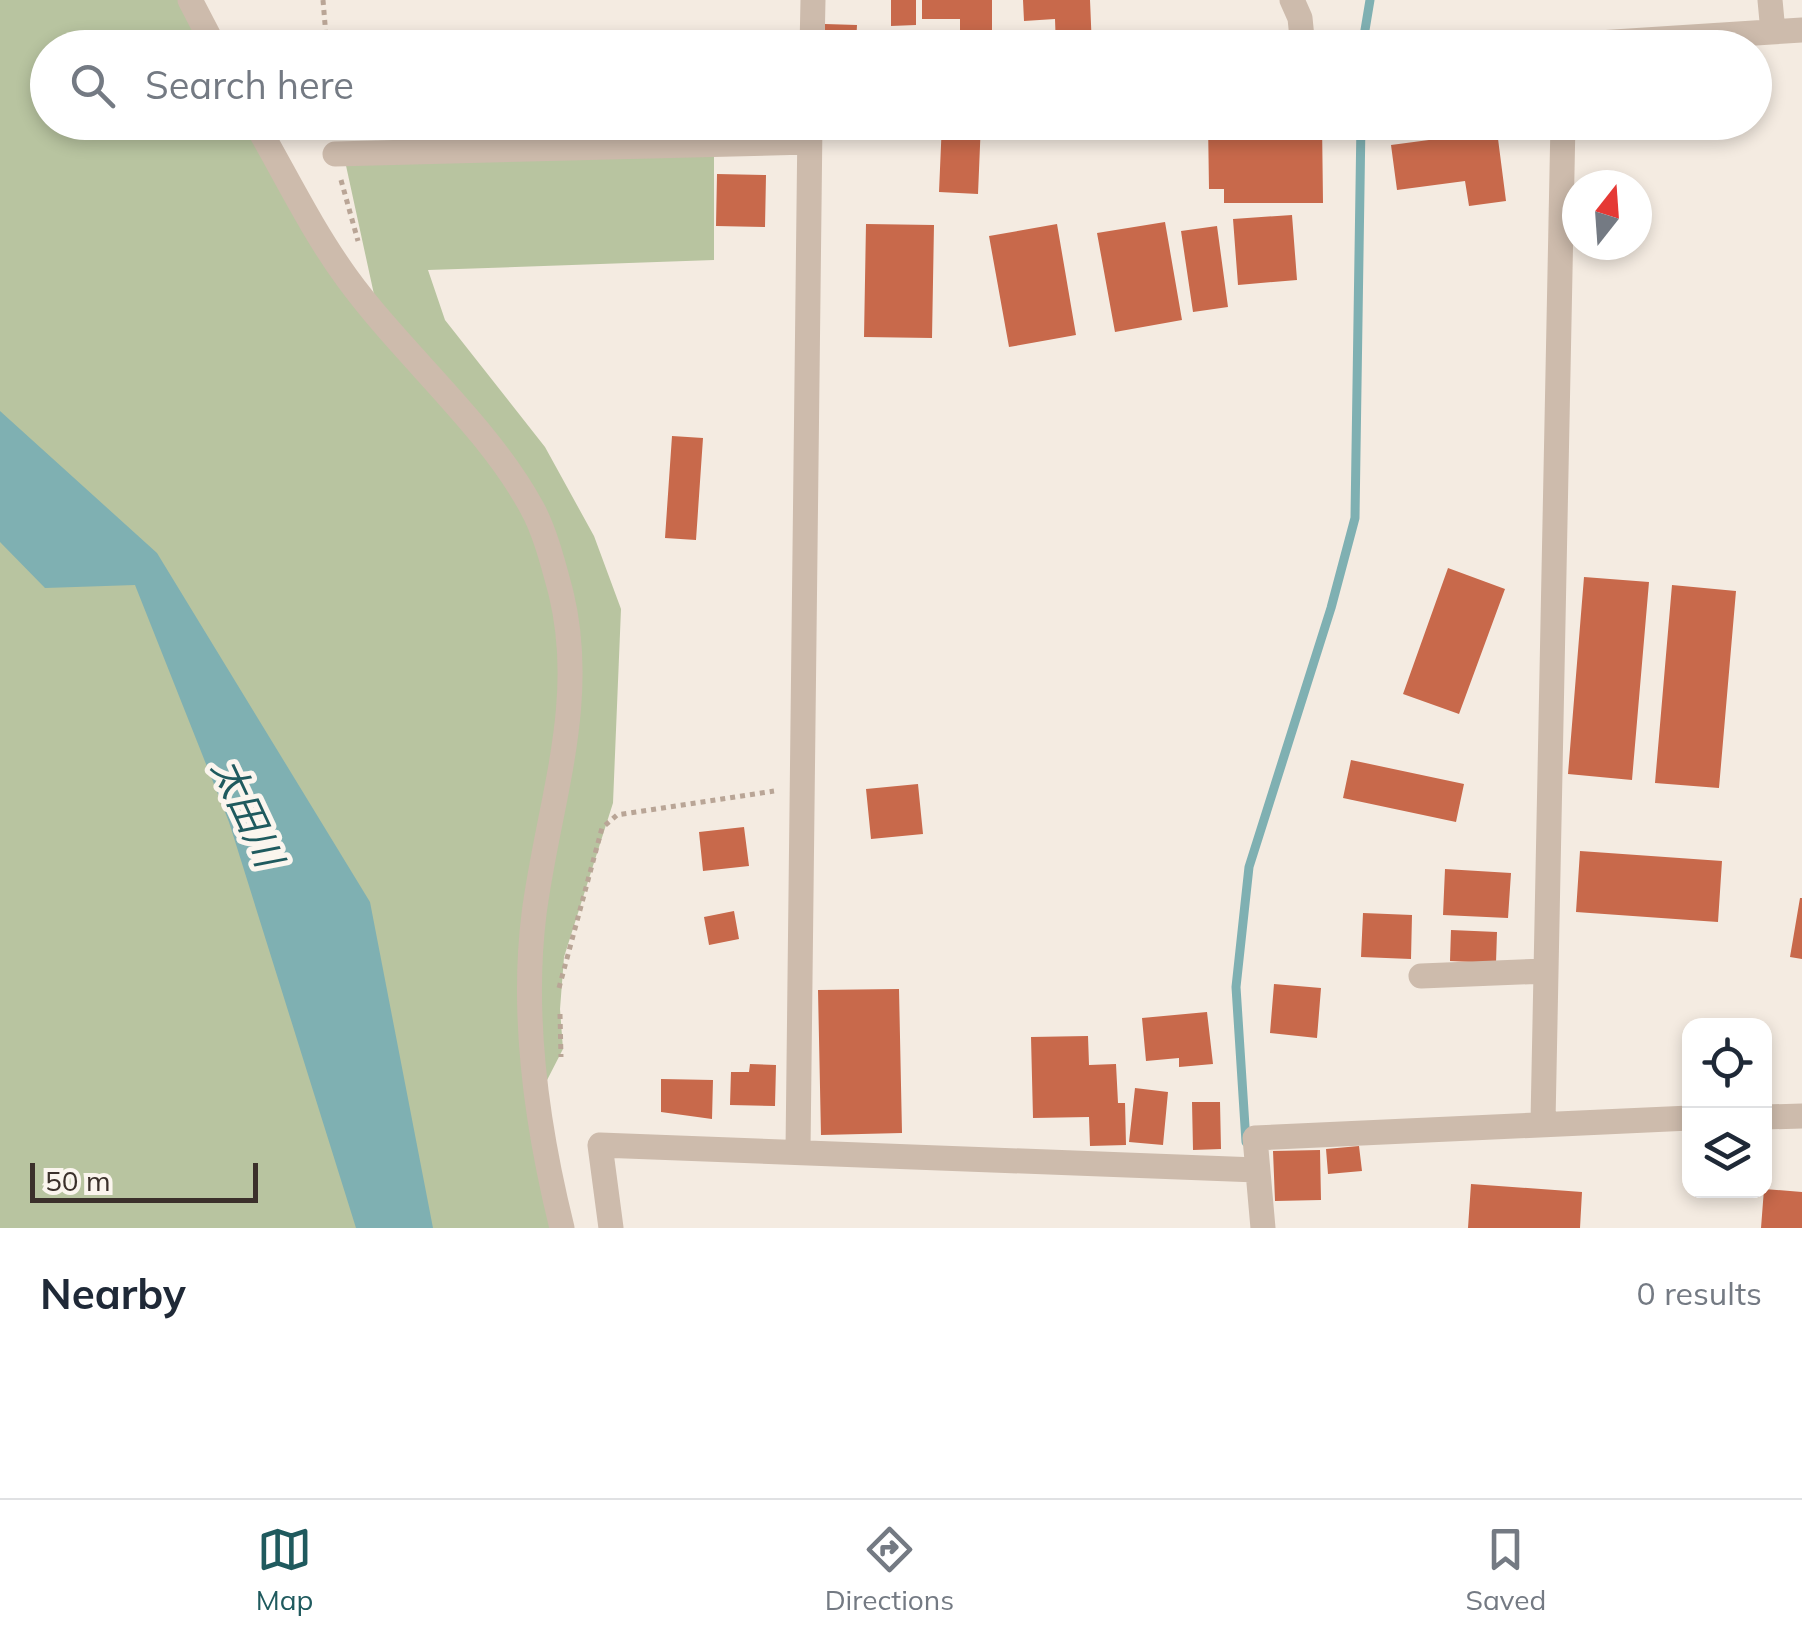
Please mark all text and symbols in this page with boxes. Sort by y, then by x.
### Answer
search box [30,30,1772,140]
icon: search [65,58,120,113]
text: Search here [145,61,354,109]
north arrow [1562,170,1652,260]
water label: 太田川 [202,750,296,877]
map controls [1682,1018,1772,1198]
button: locate [1682,1018,1772,1108]
button: layers [1682,1108,1772,1198]
scale bar [30,1158,258,1202]
text: 50 m [45,1163,111,1198]
text: Nearby [40,1267,186,1320]
text: 0 results [1637,1273,1762,1313]
tab: Map [256,1522,313,1617]
tab: Directions [825,1522,954,1617]
tab: Saved [1465,1522,1546,1617]

